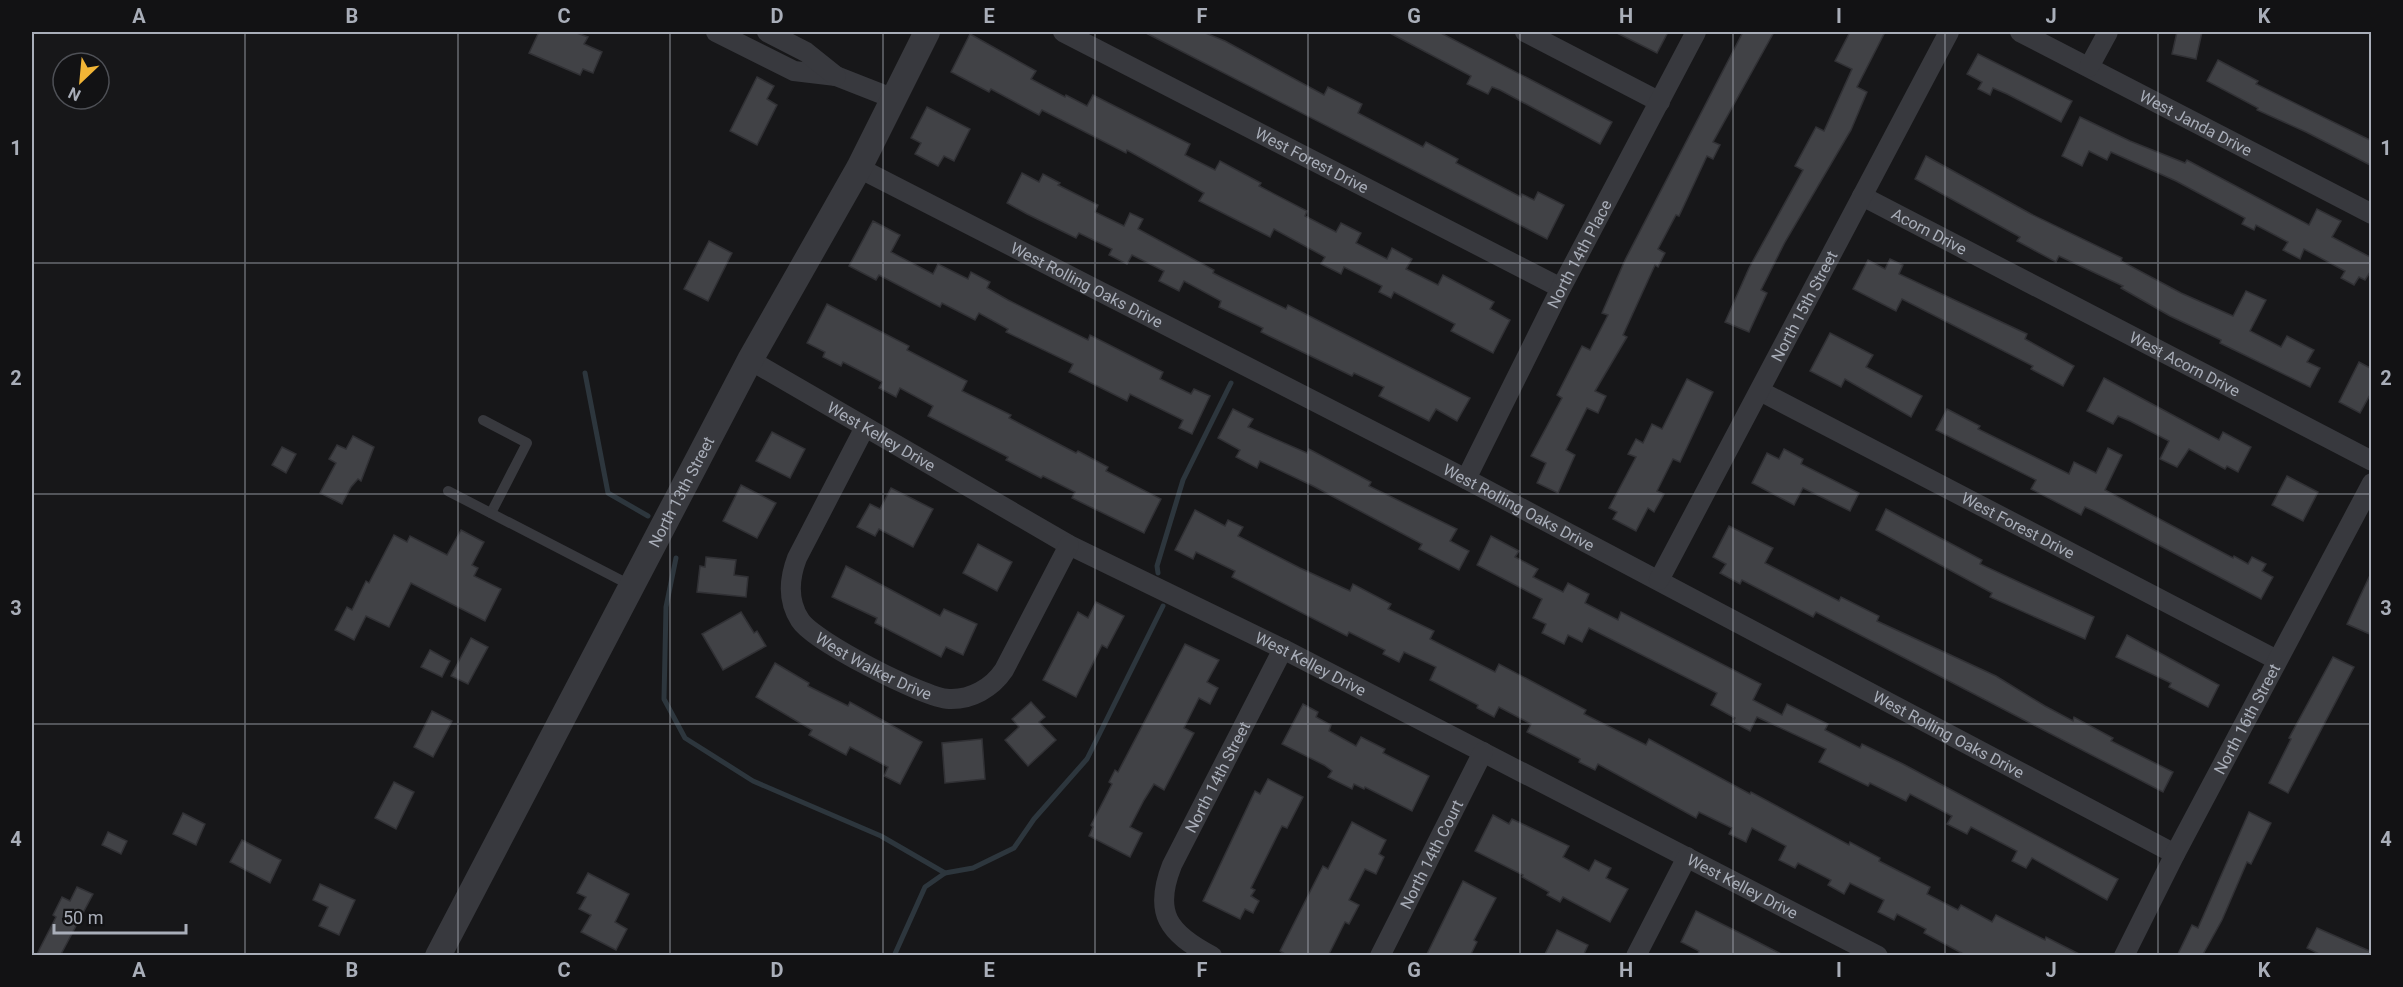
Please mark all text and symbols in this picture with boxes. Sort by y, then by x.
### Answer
text: A [132,4,146,28]
text: B [346,4,358,28]
text: C [557,4,571,28]
text: D [771,4,784,28]
text: E [983,4,995,28]
text: F [1197,4,1208,28]
text: G [1407,4,1421,28]
text: H [1619,4,1633,28]
text: I [1836,4,1842,28]
text: J [2045,4,2057,28]
text: K [2258,4,2271,28]
north arrow [51,51,111,111]
text: N [65,83,84,105]
street label: West Janda Drive [2136,86,2255,160]
street label: West Forest Drive [1252,123,1372,197]
text: 1 [10,136,22,160]
text: 1 [2380,136,2392,160]
street label: North 14th Place [1543,196,1615,311]
street label: Acorn Drive [1889,204,1970,258]
street label: West Rolling Oaks Drive [1008,238,1166,332]
street label: North 15th Street [1767,247,1841,365]
street label: West Acorn Drive [2126,327,2244,400]
text: 2 [10,366,22,390]
text: 2 [2380,366,2392,390]
street label: West Kelley Drive [824,397,939,475]
street label: North 13th Street [644,433,718,550]
street label: West Rolling Oaks Drive [1440,460,1598,555]
street label: West Forest Drive [1958,488,2078,563]
text: 3 [10,596,22,620]
text: 3 [2380,596,2392,620]
street label: West Kelley Drive [1252,627,1369,700]
street label: West Walker Drive [812,628,934,704]
street label: North 16th Street [2210,660,2284,778]
street label: West Rolling Oaks Drive [1870,687,2027,782]
street label: North 14th Street [1181,718,1254,836]
street label: North 14th Court [1396,796,1467,912]
text: 4 [10,827,22,851]
text: 4 [2380,827,2392,851]
street label: West Kelley Drive [1684,850,1801,923]
scale bar [54,897,186,935]
text: 50 m [63,907,103,928]
text: A [132,958,146,982]
text: B [346,958,358,982]
text: C [557,958,571,982]
text: D [771,958,784,982]
text: E [983,958,995,982]
text: F [1197,958,1208,982]
text: G [1407,958,1421,982]
text: H [1619,958,1633,982]
text: I [1836,958,1842,982]
text: J [2045,958,2057,982]
text: K [2258,958,2271,982]

